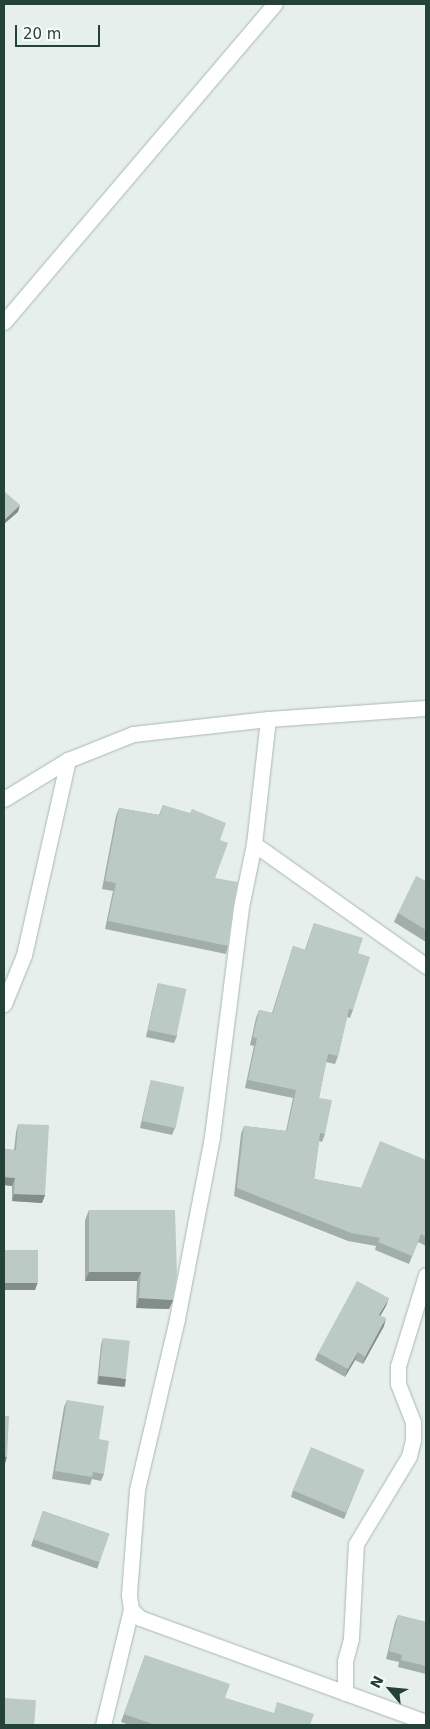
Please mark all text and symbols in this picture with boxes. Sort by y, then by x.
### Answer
scale bar [18,15,102,47]
text: 20 m [23,25,61,43]
north arrow [365,1664,415,1714]
text: N [367,1673,387,1691]

